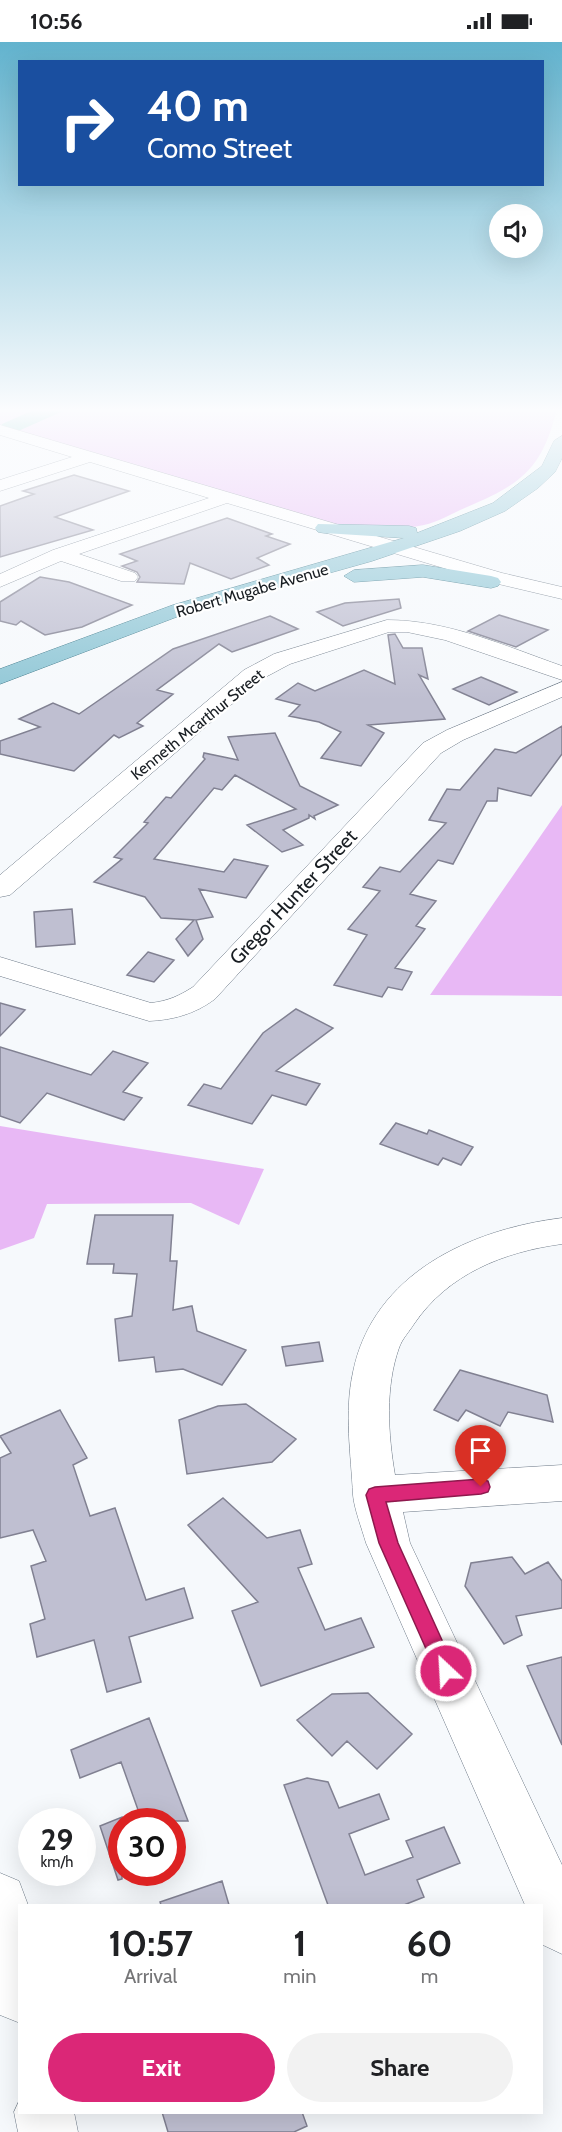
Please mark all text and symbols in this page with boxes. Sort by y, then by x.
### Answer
text: 10:56 [30,8,83,35]
text: 40 m [147,80,249,132]
icon: right [48,84,126,162]
text: Como Street [147,132,292,165]
map controls [489,204,543,258]
button: sound [489,204,543,258]
street label: Robert Mugabe Avenue [174,560,330,621]
street label: Kenneth Mcarthur Street [127,665,268,784]
street label: Gregor Hunter Street [224,824,362,970]
pin [455,1425,506,1487]
icon: arrive [464,1434,497,1467]
position arrow [414,1639,478,1703]
speed limit sign: 30 [108,1808,186,1886]
text: 29 [41,1821,73,1858]
text: km/h [41,1853,73,1871]
text: 10:57 [108,1921,193,1965]
text: 1 [293,1921,306,1965]
text: 60 [407,1921,452,1965]
text: Arrival [124,1964,177,1988]
text: min [283,1964,316,1988]
text: m [421,1964,438,1988]
button: Exit [48,2033,275,2102]
button: Share [287,2033,513,2102]

